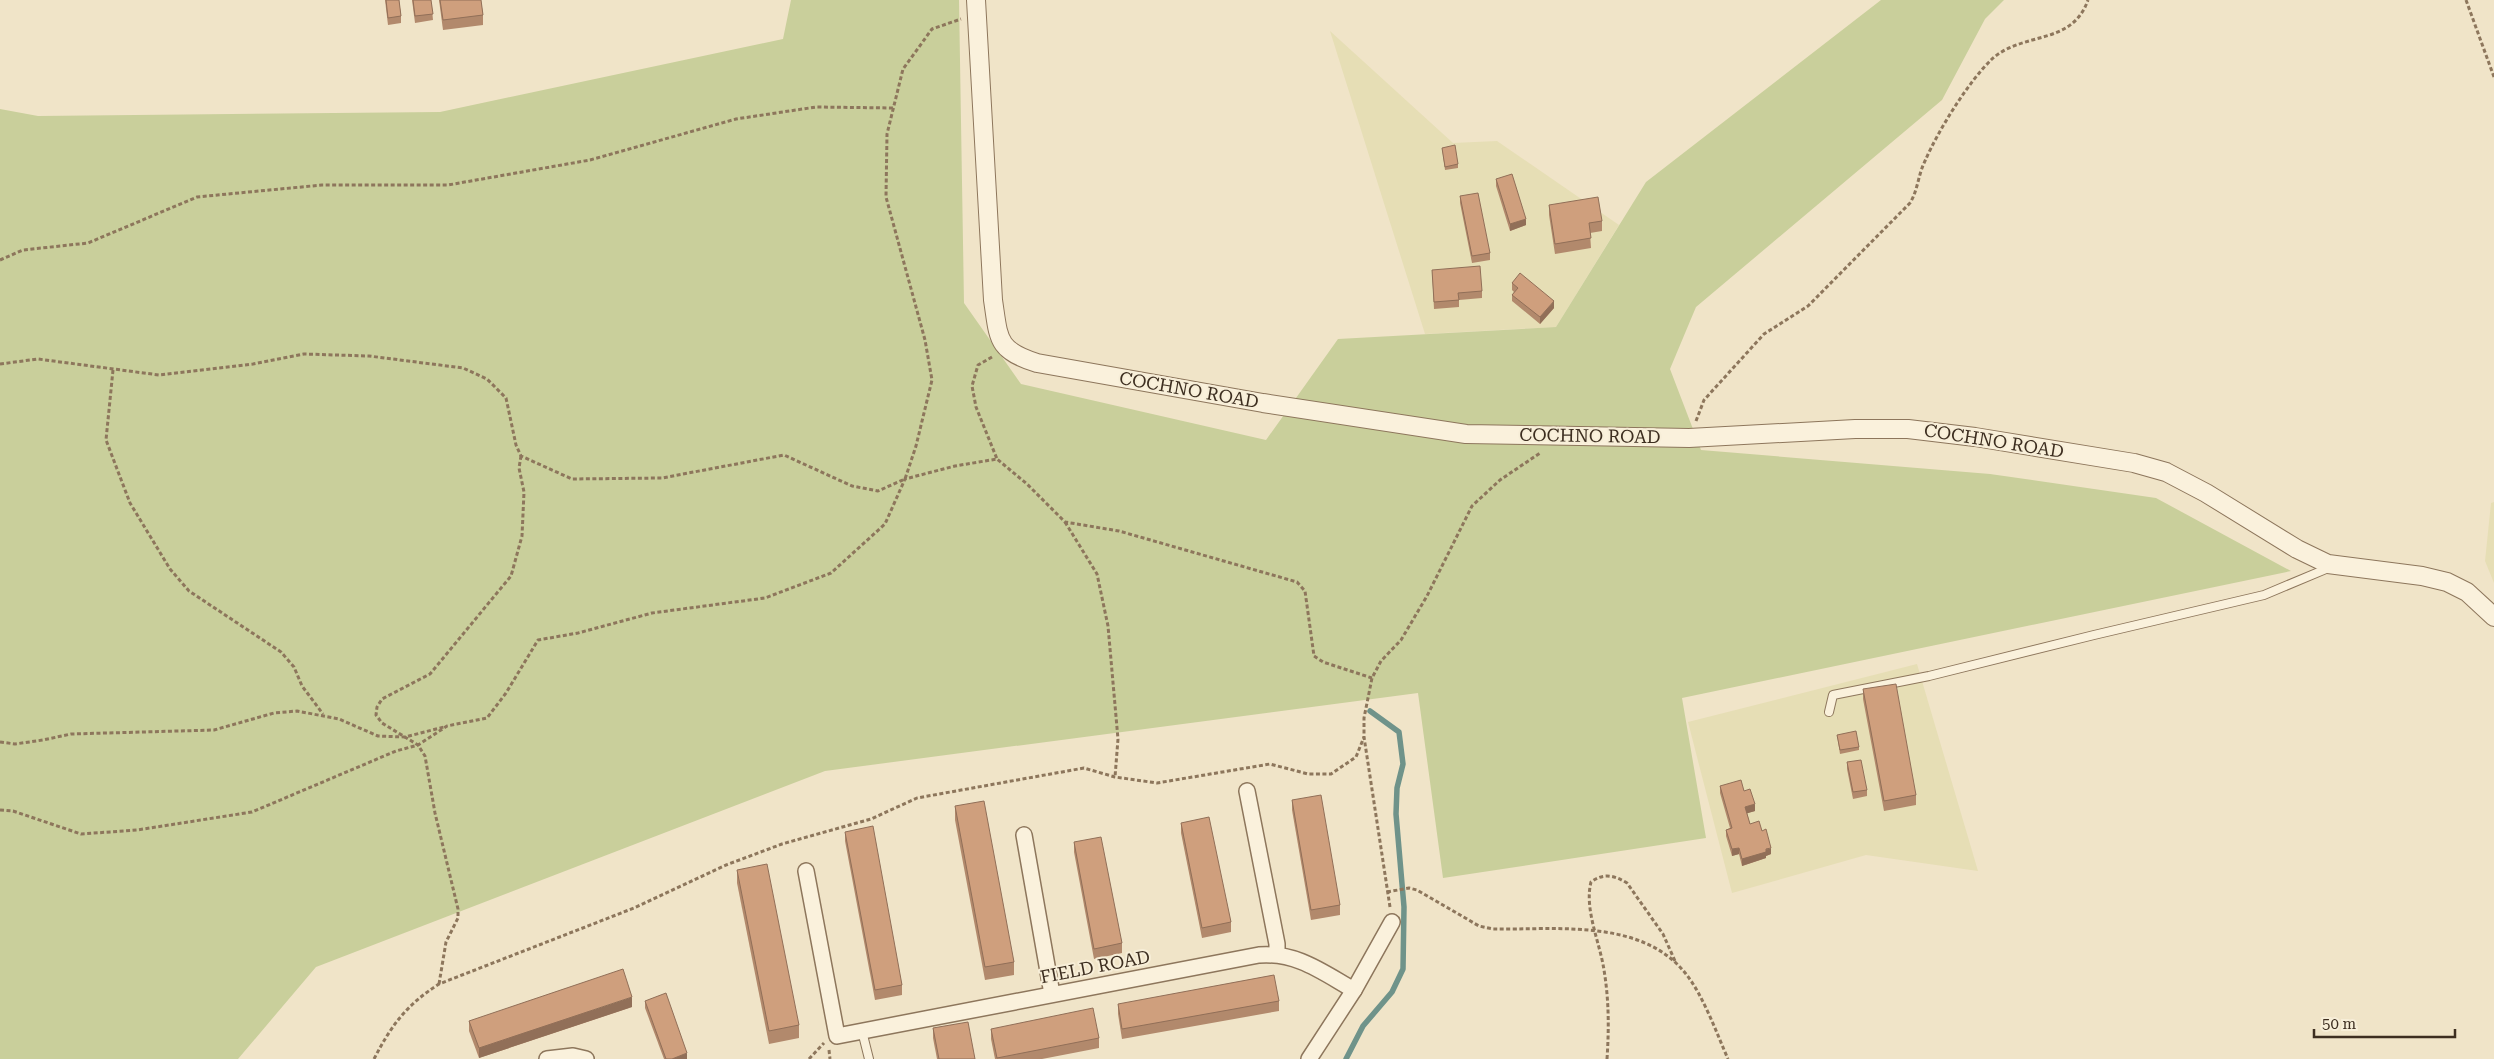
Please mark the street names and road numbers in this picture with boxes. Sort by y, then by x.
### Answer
street label: COCHNO ROAD [1118,367,1261,412]
street label: COCHNO ROAD [1923,419,2066,462]
street label: COCHNO ROAD [1519,424,1661,447]
street label: FIELD ROAD [1038,946,1152,987]

